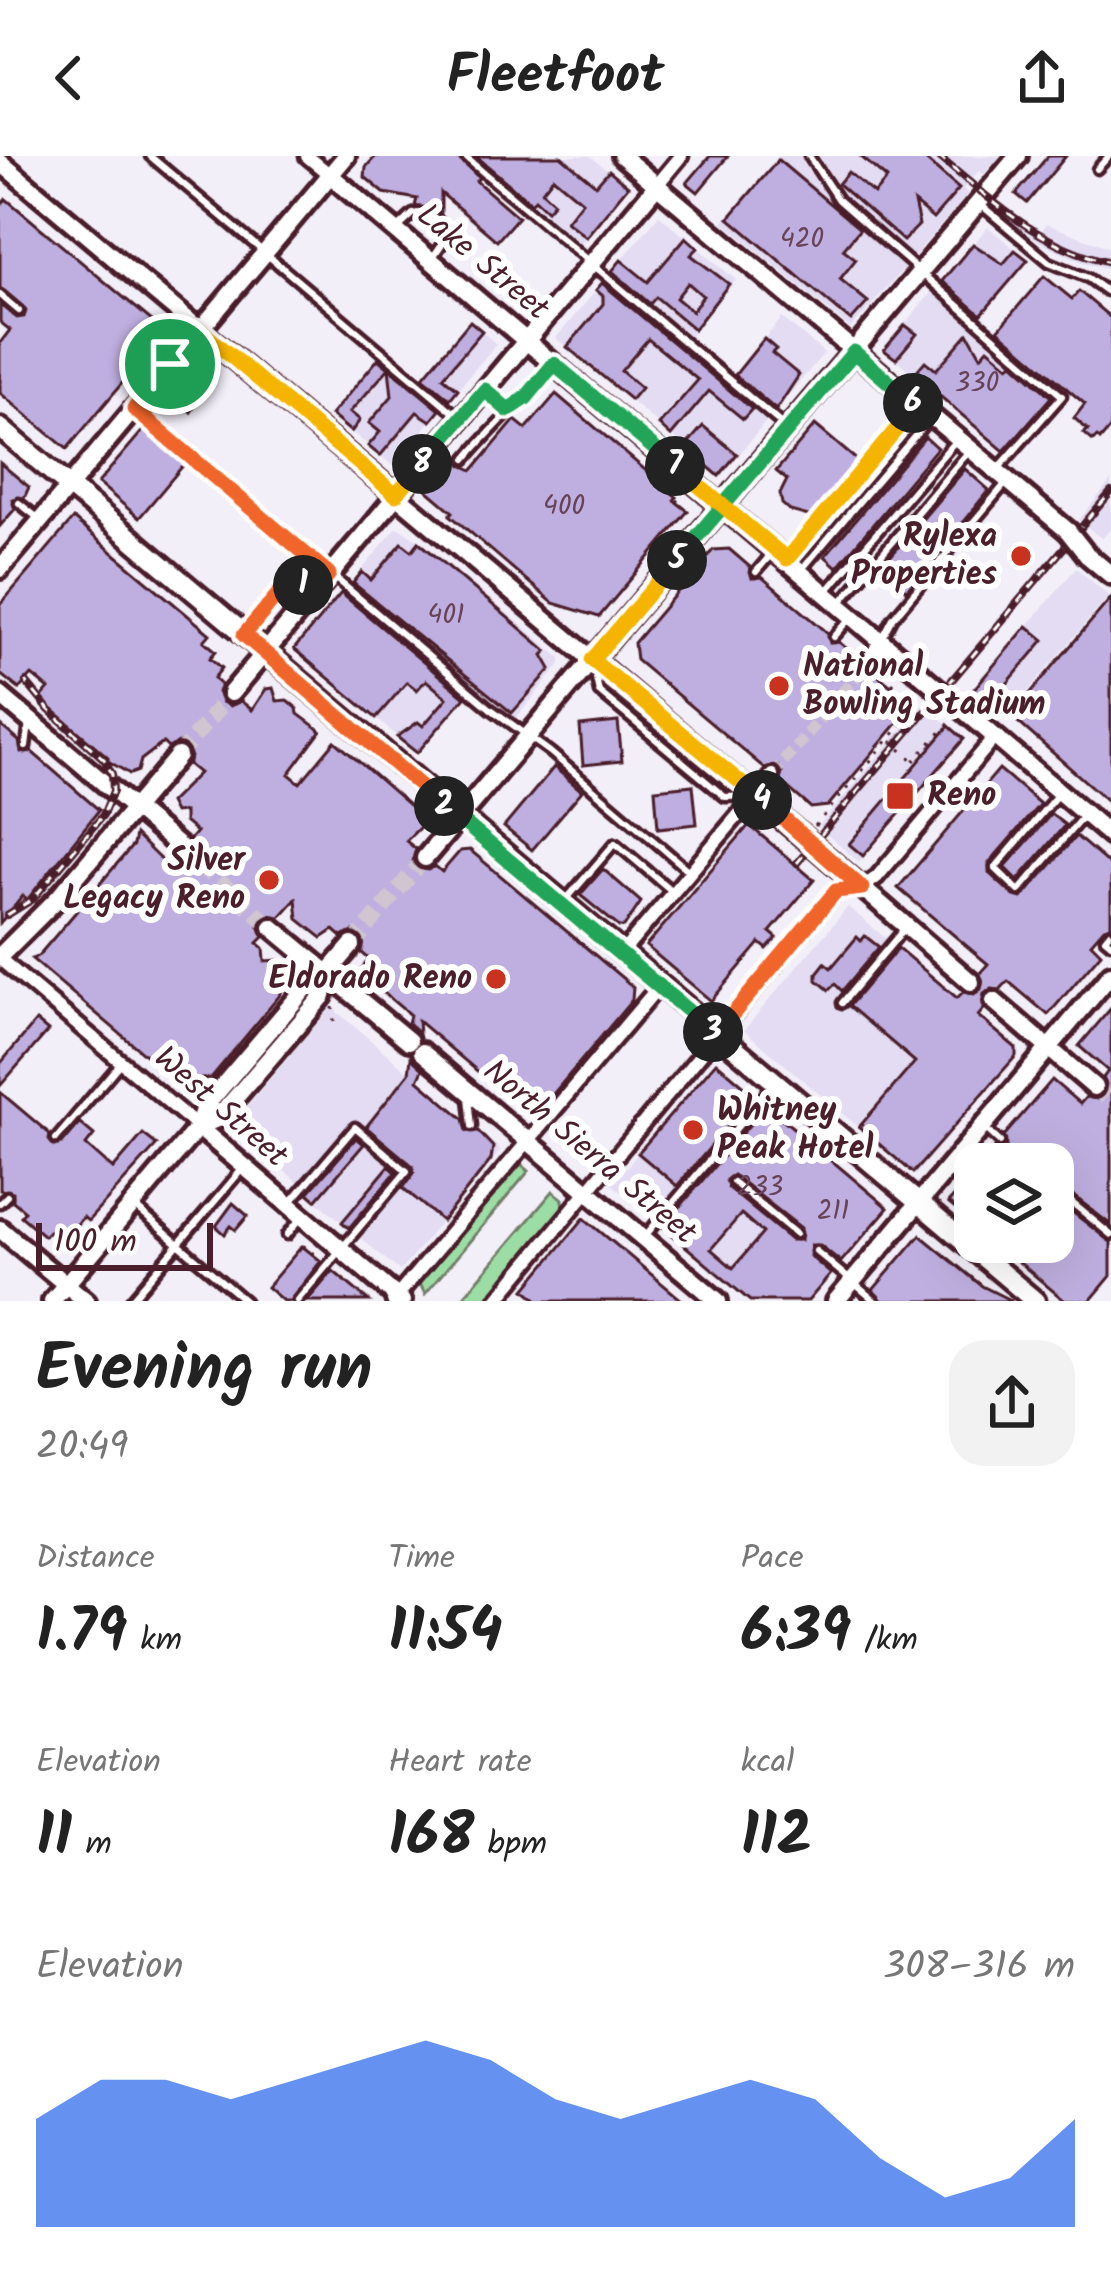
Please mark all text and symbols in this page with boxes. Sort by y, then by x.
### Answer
text: Fleetfoot [447,35,664,121]
icon: back [36,45,102,111]
icon: share [1009,45,1075,111]
street label: Lake Street [403,191,562,336]
house number: 420 [780,218,824,261]
pin [119,313,221,415]
icon: arrive [137,331,203,397]
house number: 330 [955,362,999,405]
pin: 6 [883,373,943,433]
text: 6 [904,376,922,429]
pin: 8 [392,434,452,494]
pin: 7 [645,436,705,496]
text: 8 [412,437,432,490]
text: 7 [667,439,683,492]
house number: 400 [543,485,585,528]
place label: Rylexa Properties [851,511,998,602]
pin: 5 [647,530,707,590]
text: 5 [669,533,685,586]
marker: Rylexa Properties [1008,543,1034,569]
pin: 1 [273,555,333,615]
text: 1 [298,558,308,611]
house number: 401 [428,594,464,637]
place label: National Bowling Stadium [803,641,1046,732]
marker: National Bowling Stadium [766,673,792,699]
pin: 4 [732,770,792,830]
place label: Reno [927,770,996,823]
text: 4 [753,773,771,826]
pin: 2 [414,776,474,836]
text: 2 [434,779,454,832]
marker: Reno [884,780,916,812]
place label: Silver Legacy Reno [63,835,247,926]
marker: Silver Legacy Reno [256,867,282,893]
place label: Eldorado Reno [269,953,472,1006]
marker: Eldorado Reno [483,966,509,992]
pin: 3 [683,1002,743,1062]
text: 3 [704,1005,722,1058]
street label: West Street [141,1034,300,1183]
street label: North Sierra Street [470,1047,709,1260]
place label: Whitney Peak Hotel [717,1085,874,1176]
marker: Whitney Peak Hotel [680,1117,706,1143]
map controls [954,1143,1074,1263]
button: layers [954,1143,1074,1263]
house number: 233 [737,1166,783,1209]
house number: 211 [817,1190,849,1233]
scale bar [36,1217,213,1270]
text: 100 m [54,1217,137,1270]
text: Evening run [36,1319,372,1424]
button: share [949,1340,1075,1466]
text: 20:49 [36,1417,128,1479]
text: Distance [36,1533,155,1586]
text: Time [388,1533,455,1586]
text: Pace [741,1533,804,1586]
text: 1.79 [36,1586,127,1682]
text: 11:54 [388,1586,502,1682]
text: 6:39 [741,1586,851,1682]
text: km [127,1615,182,1668]
text: /km [851,1615,918,1668]
text: Elevation [36,1737,161,1790]
text: Heart rate [388,1737,532,1790]
text: kcal [741,1737,794,1790]
text: 11 [36,1790,72,1886]
text: 168 [388,1790,474,1886]
text: 112 [741,1790,812,1886]
text: m [72,1819,112,1872]
text: bpm [474,1819,547,1872]
text: Elevation [36,1937,184,1999]
text: 308–316 m [883,1937,1075,1999]

